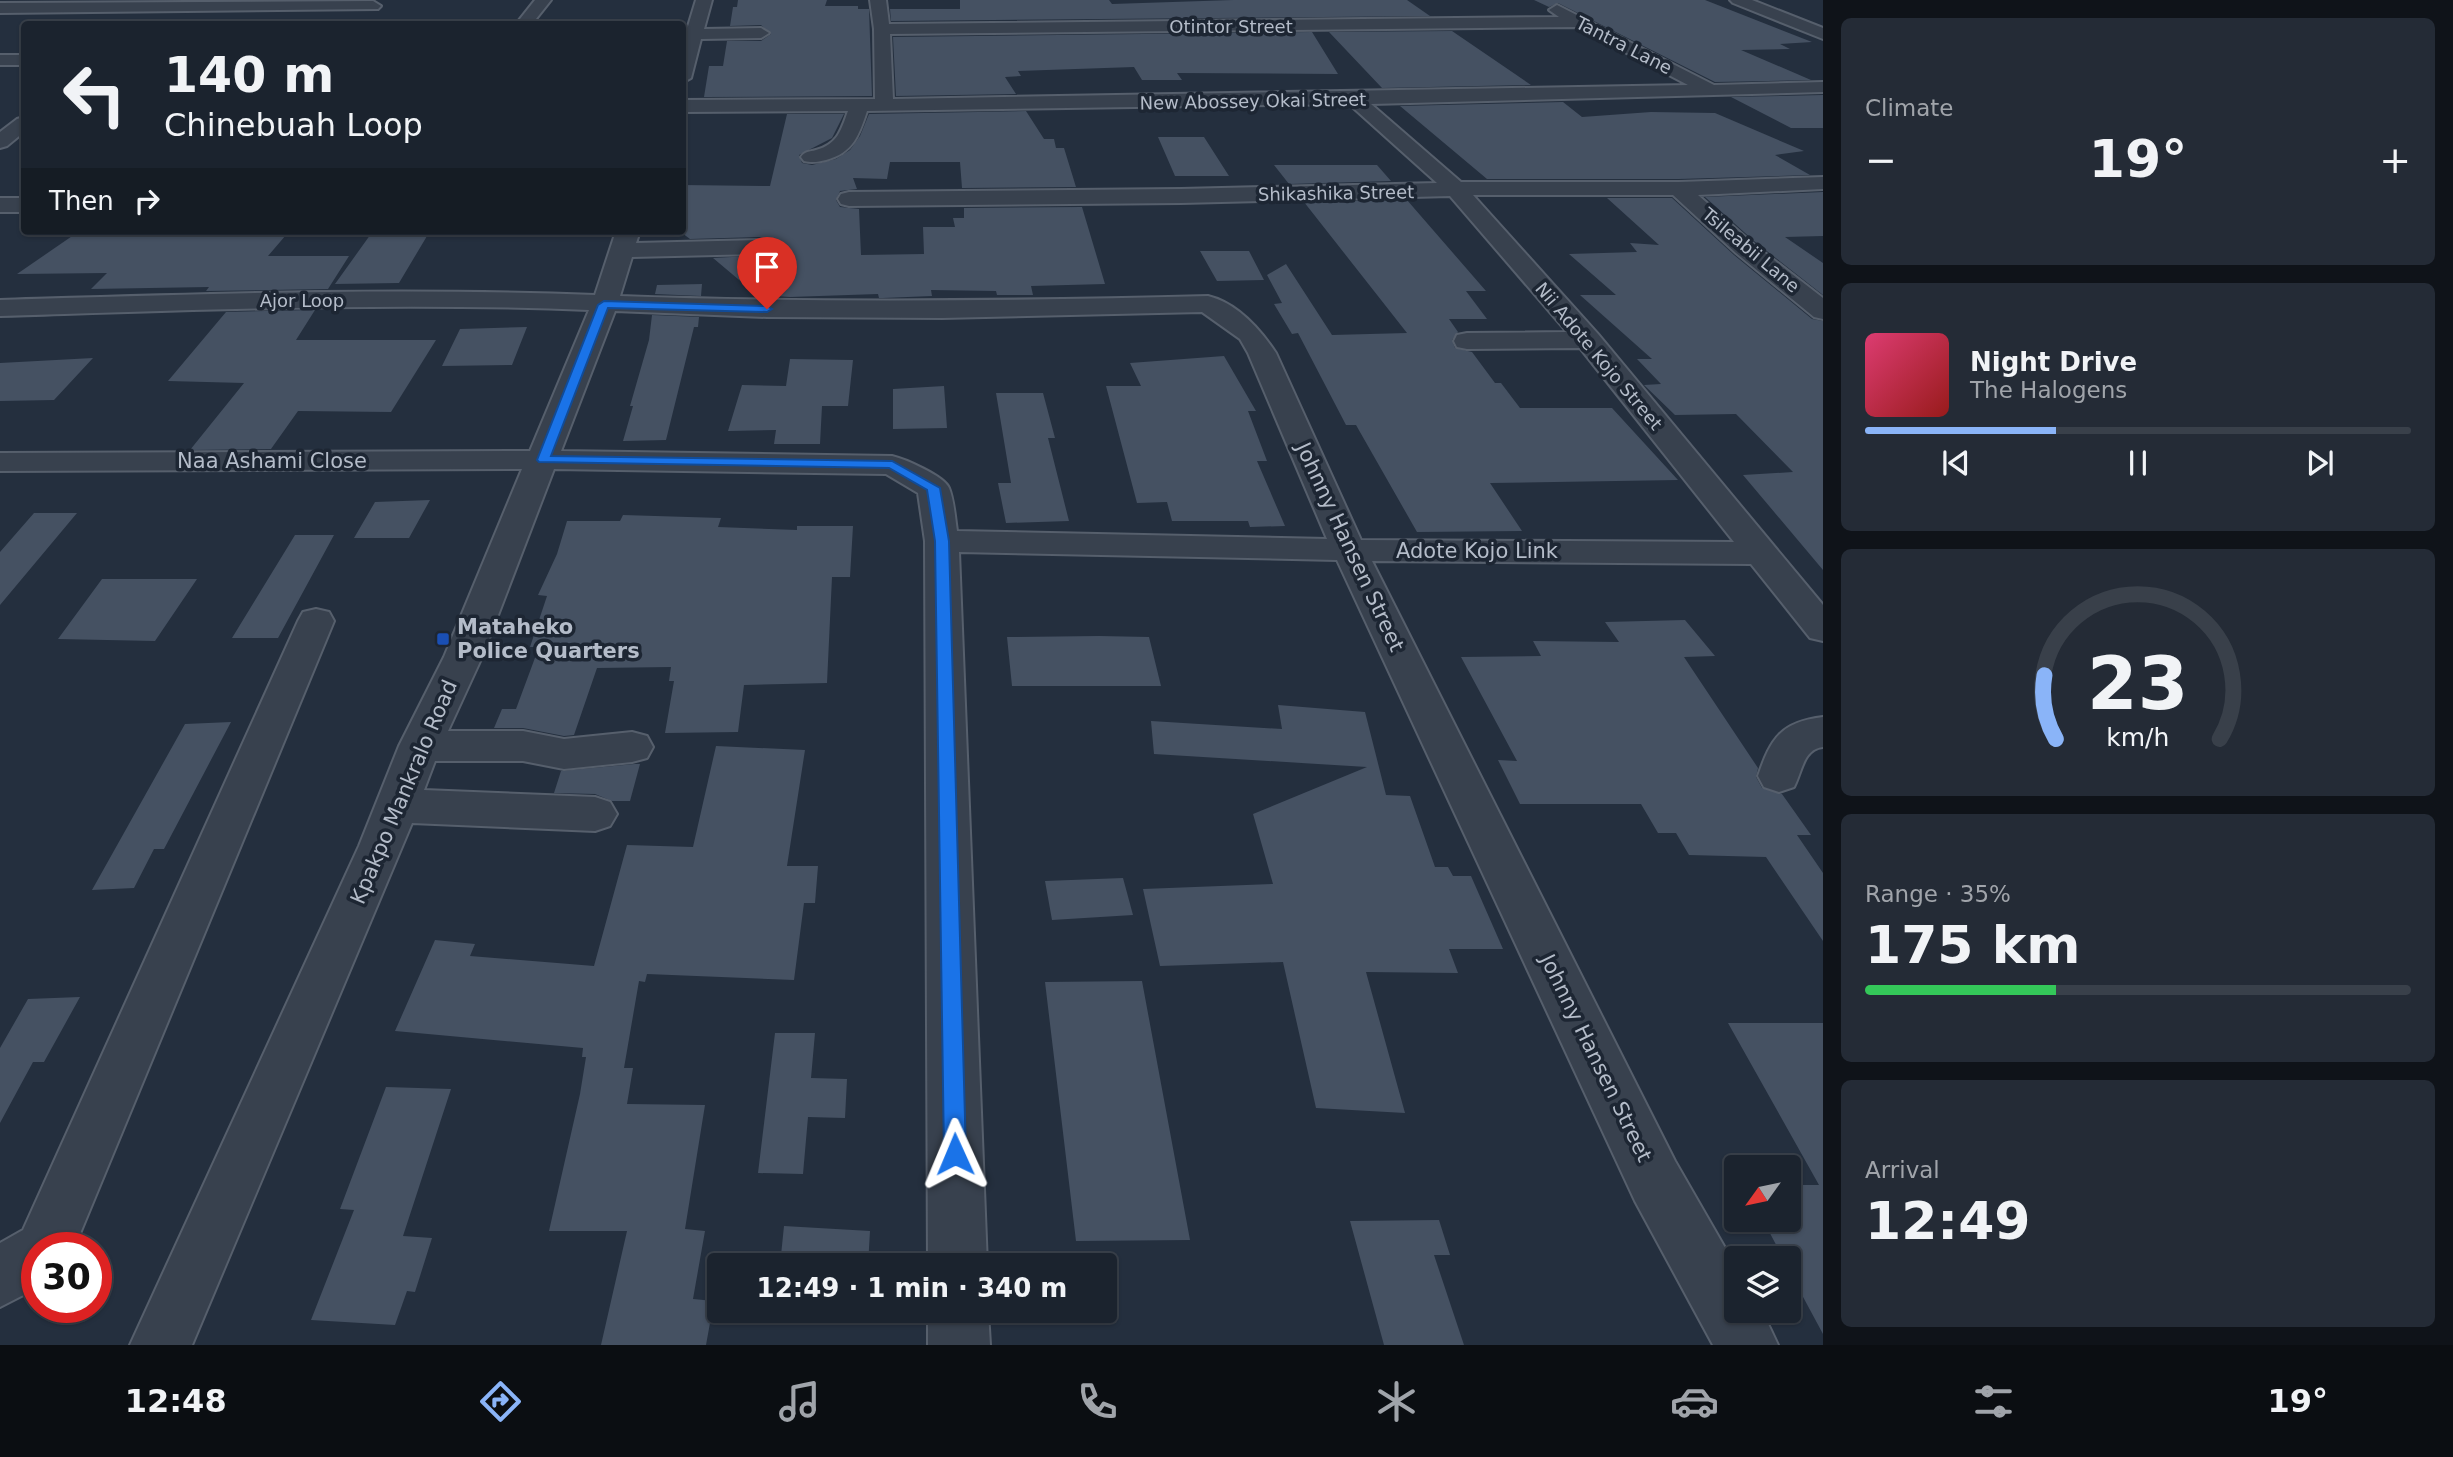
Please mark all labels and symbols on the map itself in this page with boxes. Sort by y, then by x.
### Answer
street label: Tantra Lane [1571,11,1676,78]
street label: Otintor Street [1169,16,1293,37]
street label: New Abossey Okai Street [1139,89,1367,113]
street label: Shikashika Street [1258,181,1414,205]
street label: Tsileabii Lane [1697,203,1804,297]
pin [737,237,797,309]
street label: Nii Adote Kojo Street [1531,278,1667,434]
street label: Ajor Loop [260,290,344,311]
street label: Johnny Hansen Street [1290,437,1409,655]
street label: Naa Ashami Close [177,449,367,473]
street label: Adote Kojo Link [1396,539,1559,563]
place label: Mataheko Police Quarters [457,615,640,663]
marker: Mataheko Police Quarters [435,631,451,647]
street label: Kpakpo Mankralo Road [346,676,462,908]
street label: Johnny Hansen Street [1534,949,1657,1166]
position arrow [918,1117,992,1191]
north arrow [1724,1155,1801,1232]
speed limit sign: 30 [21,1232,112,1323]

